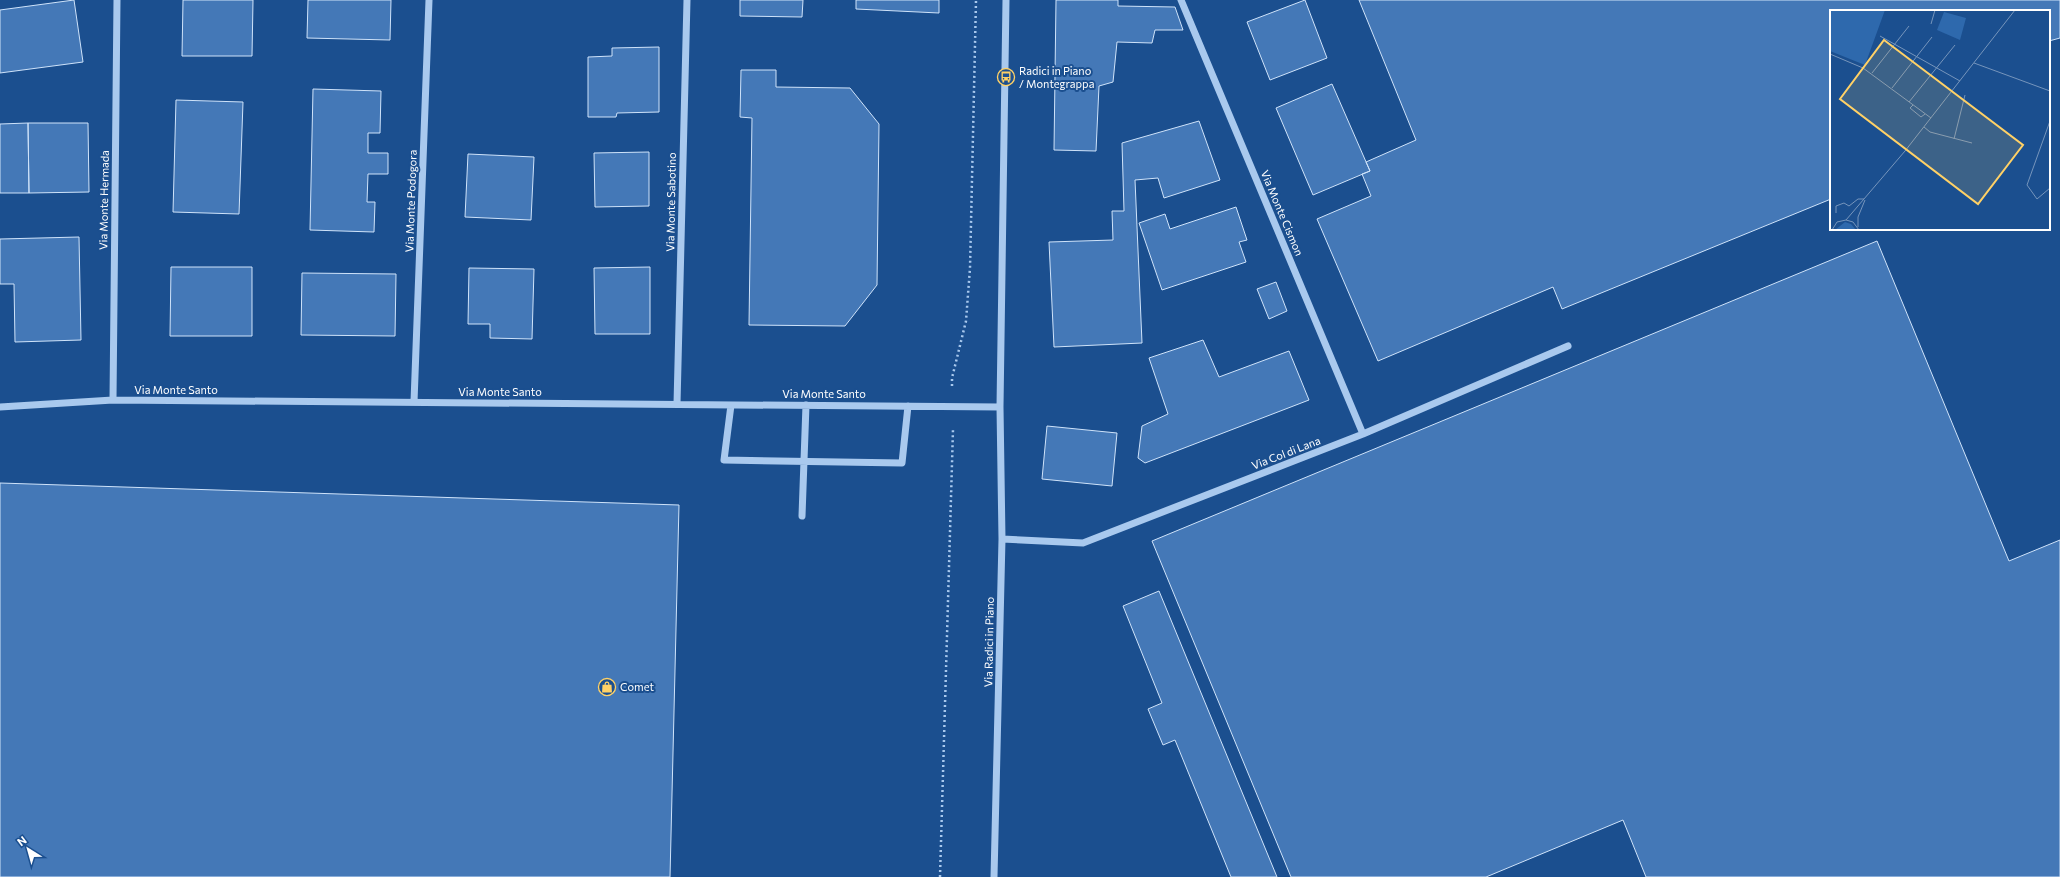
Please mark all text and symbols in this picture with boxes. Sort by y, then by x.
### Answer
inset map [1830,10,2050,230]
place label: Radici in Piano / Montegrappa [1019,64,1094,90]
bus stop icon: Radici in Piano / Montegrappa [996,67,1016,87]
street label: Via Monte Podogora [402,149,419,252]
street label: Via Monte Hermada [96,150,111,250]
street label: Via Monte Sabotino [663,152,678,252]
street label: Via Monte Cismon [1259,168,1306,258]
street label: Via Monte Santo [134,383,218,396]
street label: Via Monte Santo [458,385,542,398]
street label: Via Monte Santo [782,387,866,400]
street label: Via Col di Lana [1250,433,1322,472]
street label: Via Radici in Piano [981,596,996,687]
shop icon: Comet [597,677,617,697]
place label: Comet [620,680,654,693]
north arrow [8,829,48,869]
text: N [14,833,29,848]

